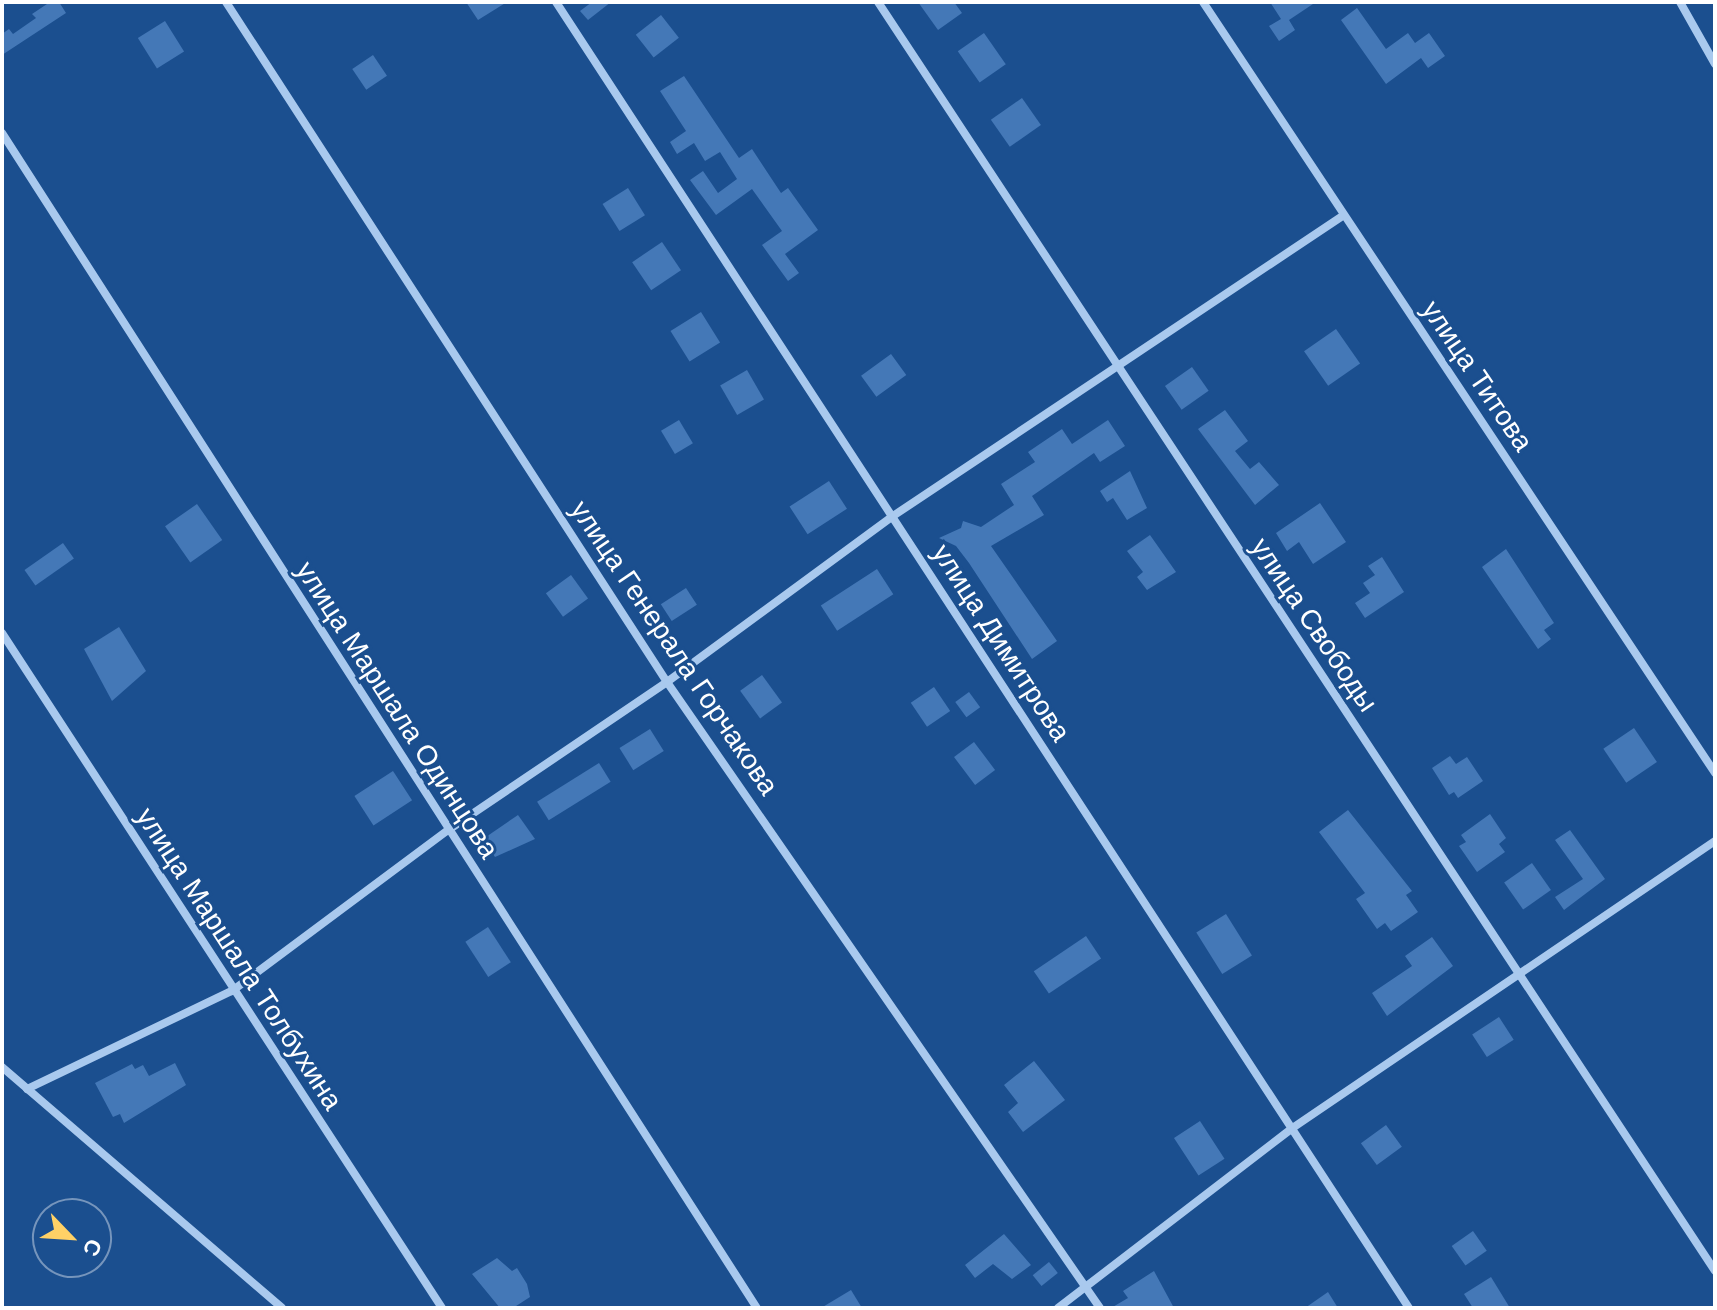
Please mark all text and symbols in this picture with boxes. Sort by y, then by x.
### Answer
street label: улица Титова [1414,294,1540,458]
street label: улица Генерала Горчакова [563,494,785,802]
street label: улица Свободы [1243,532,1385,718]
street label: улица Димитрова [925,538,1077,748]
street label: улица Маршала Одинцова [288,555,506,865]
street label: улица Маршала Толбухина [129,802,349,1116]
north arrow [32,1198,112,1278]
text: С [78,1235,107,1260]

